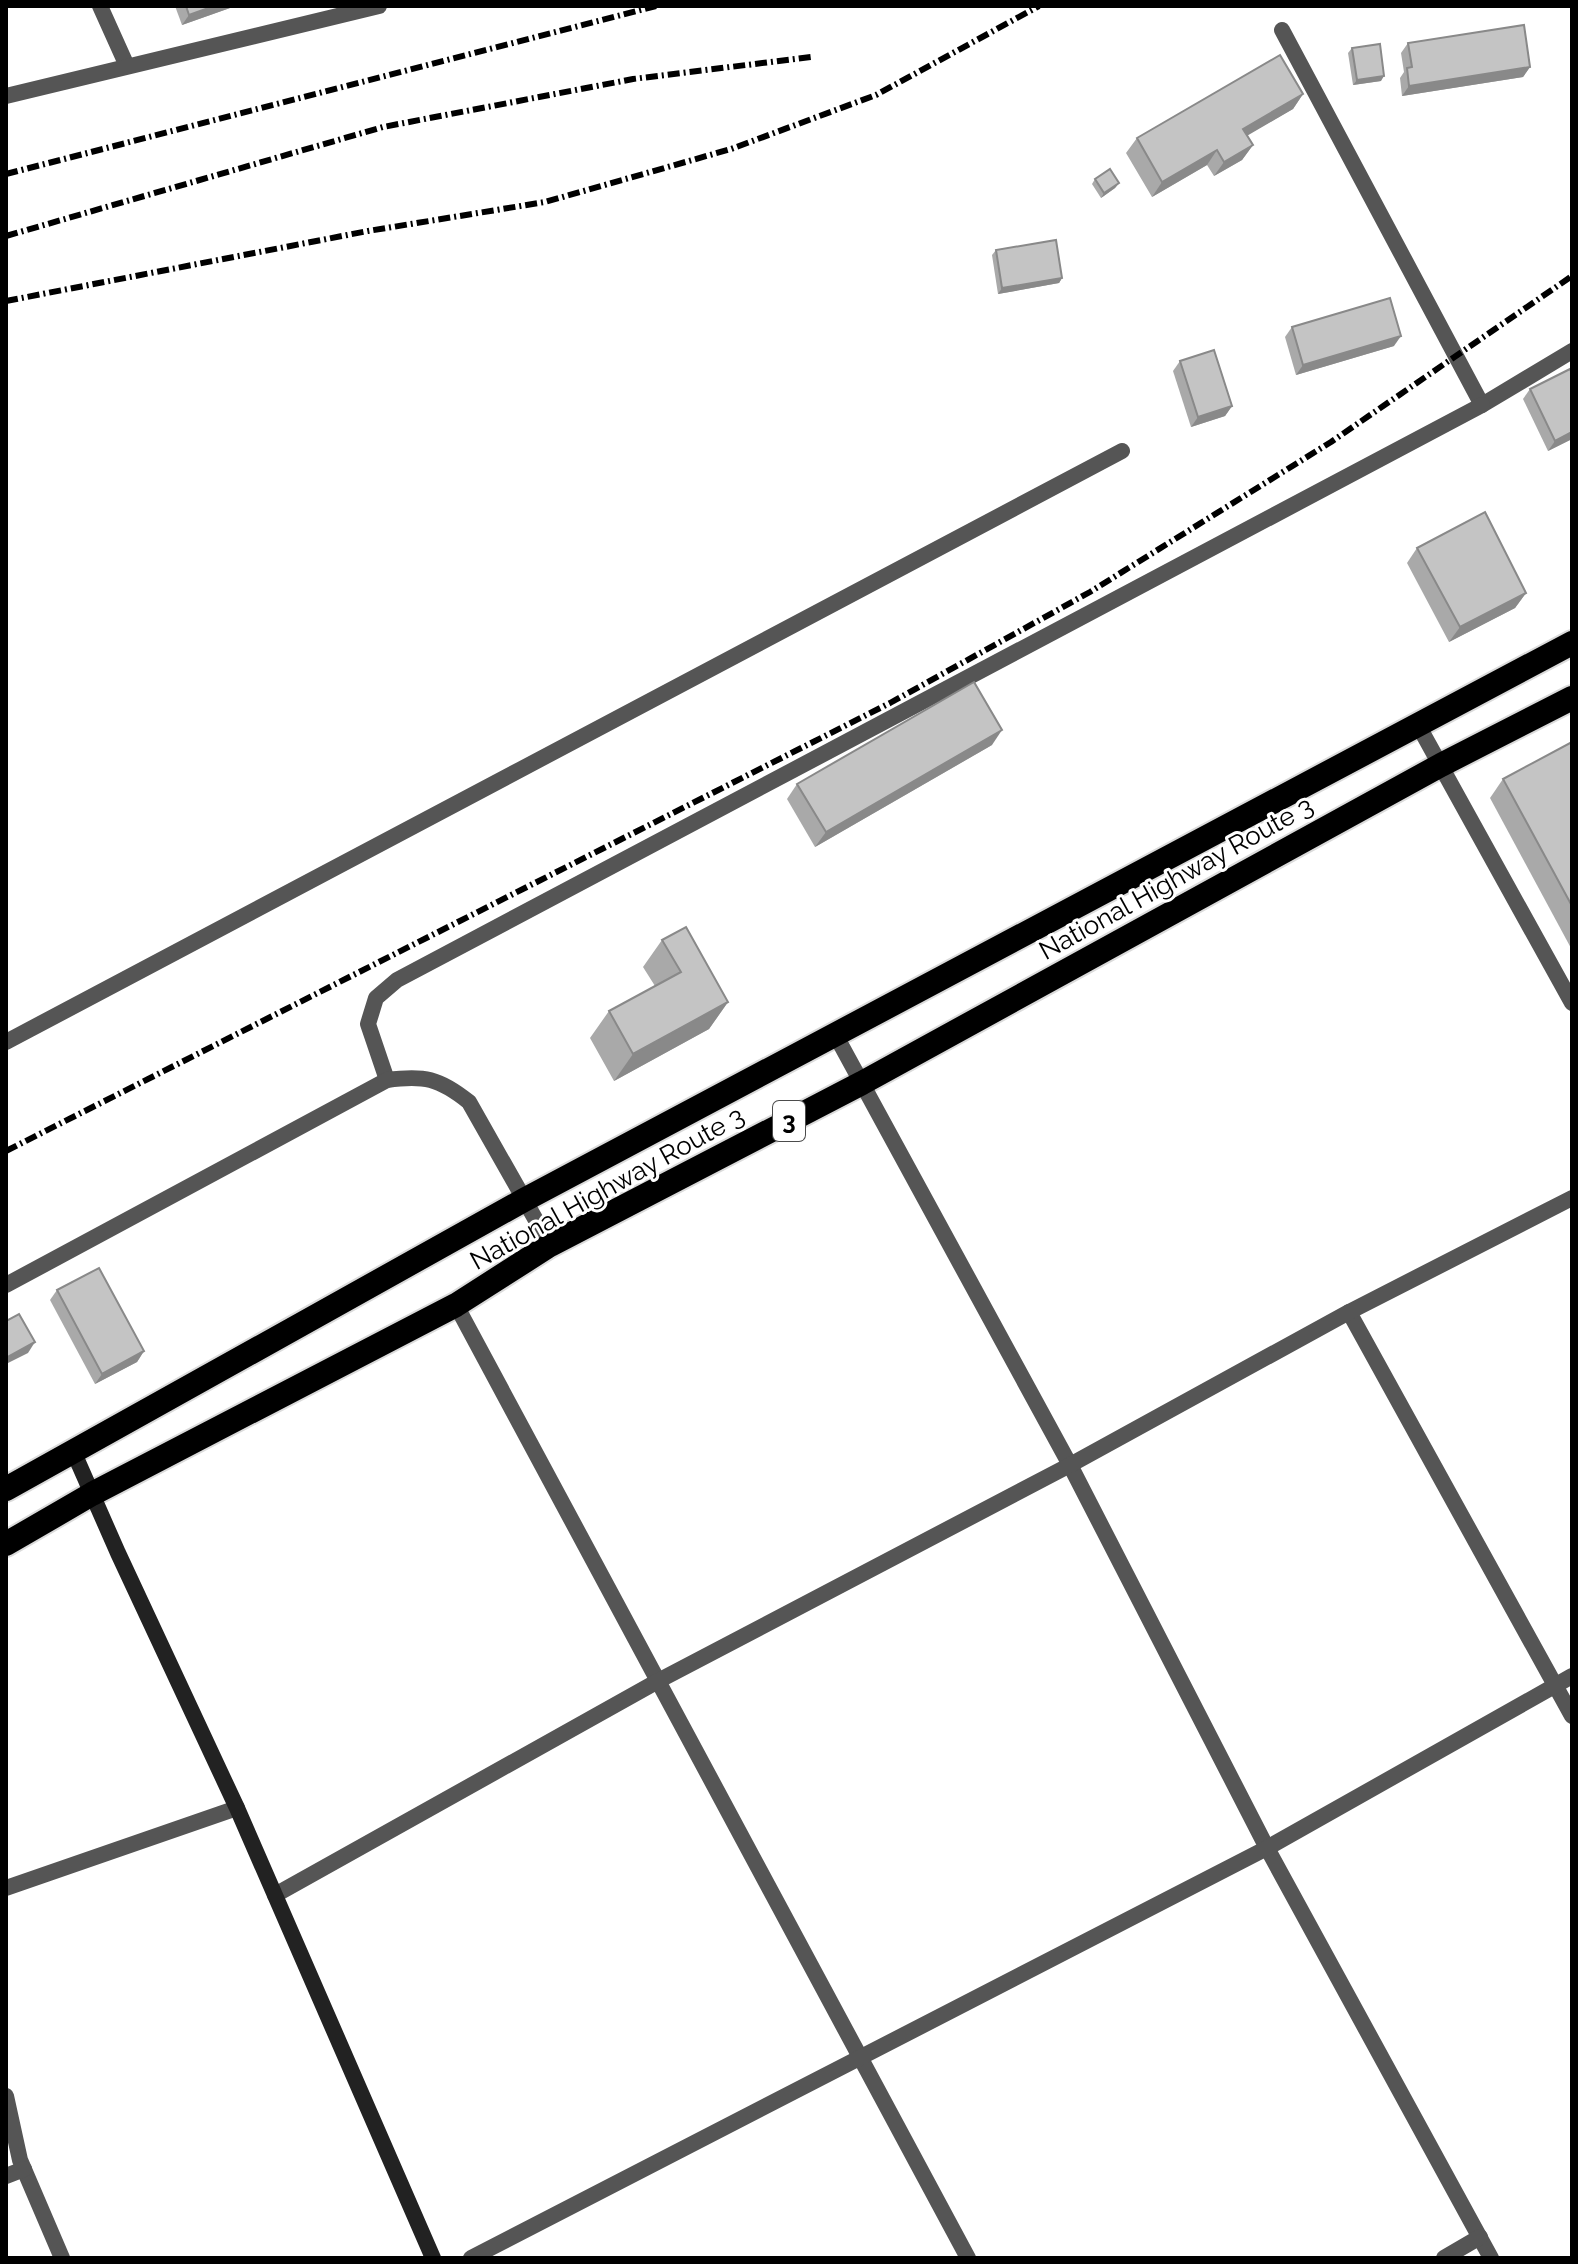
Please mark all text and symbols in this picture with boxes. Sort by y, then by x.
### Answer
street label: National Highway Route 3 [1034,790,1318,966]
street label: National Highway Route 3 [465,1100,749,1276]
road number: 3 [773,1101,805,1141]

